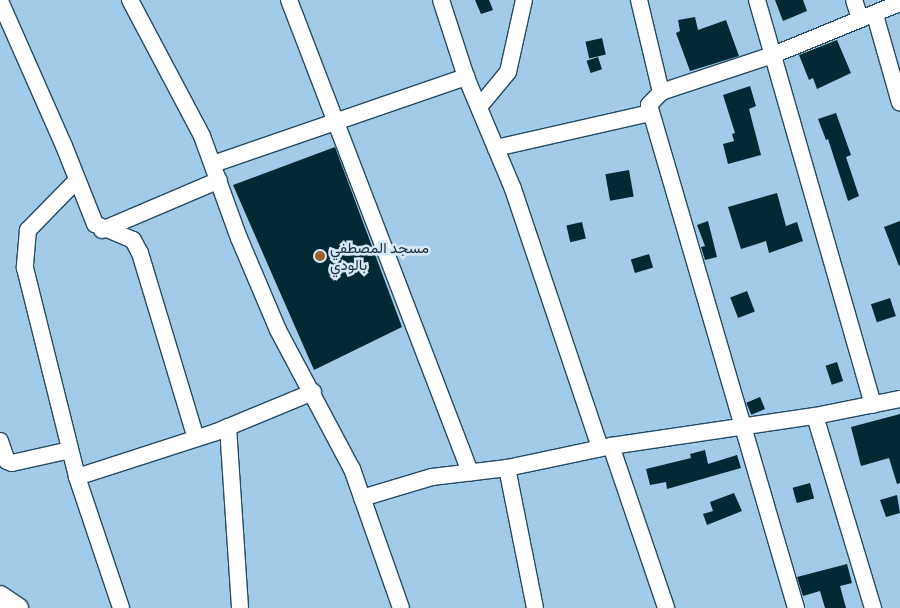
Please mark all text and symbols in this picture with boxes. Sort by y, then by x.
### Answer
place label: مسجد المصطفي بالودي [330,238,429,273]
marker: مسجد المصطفي بالودي [314,250,326,262]

